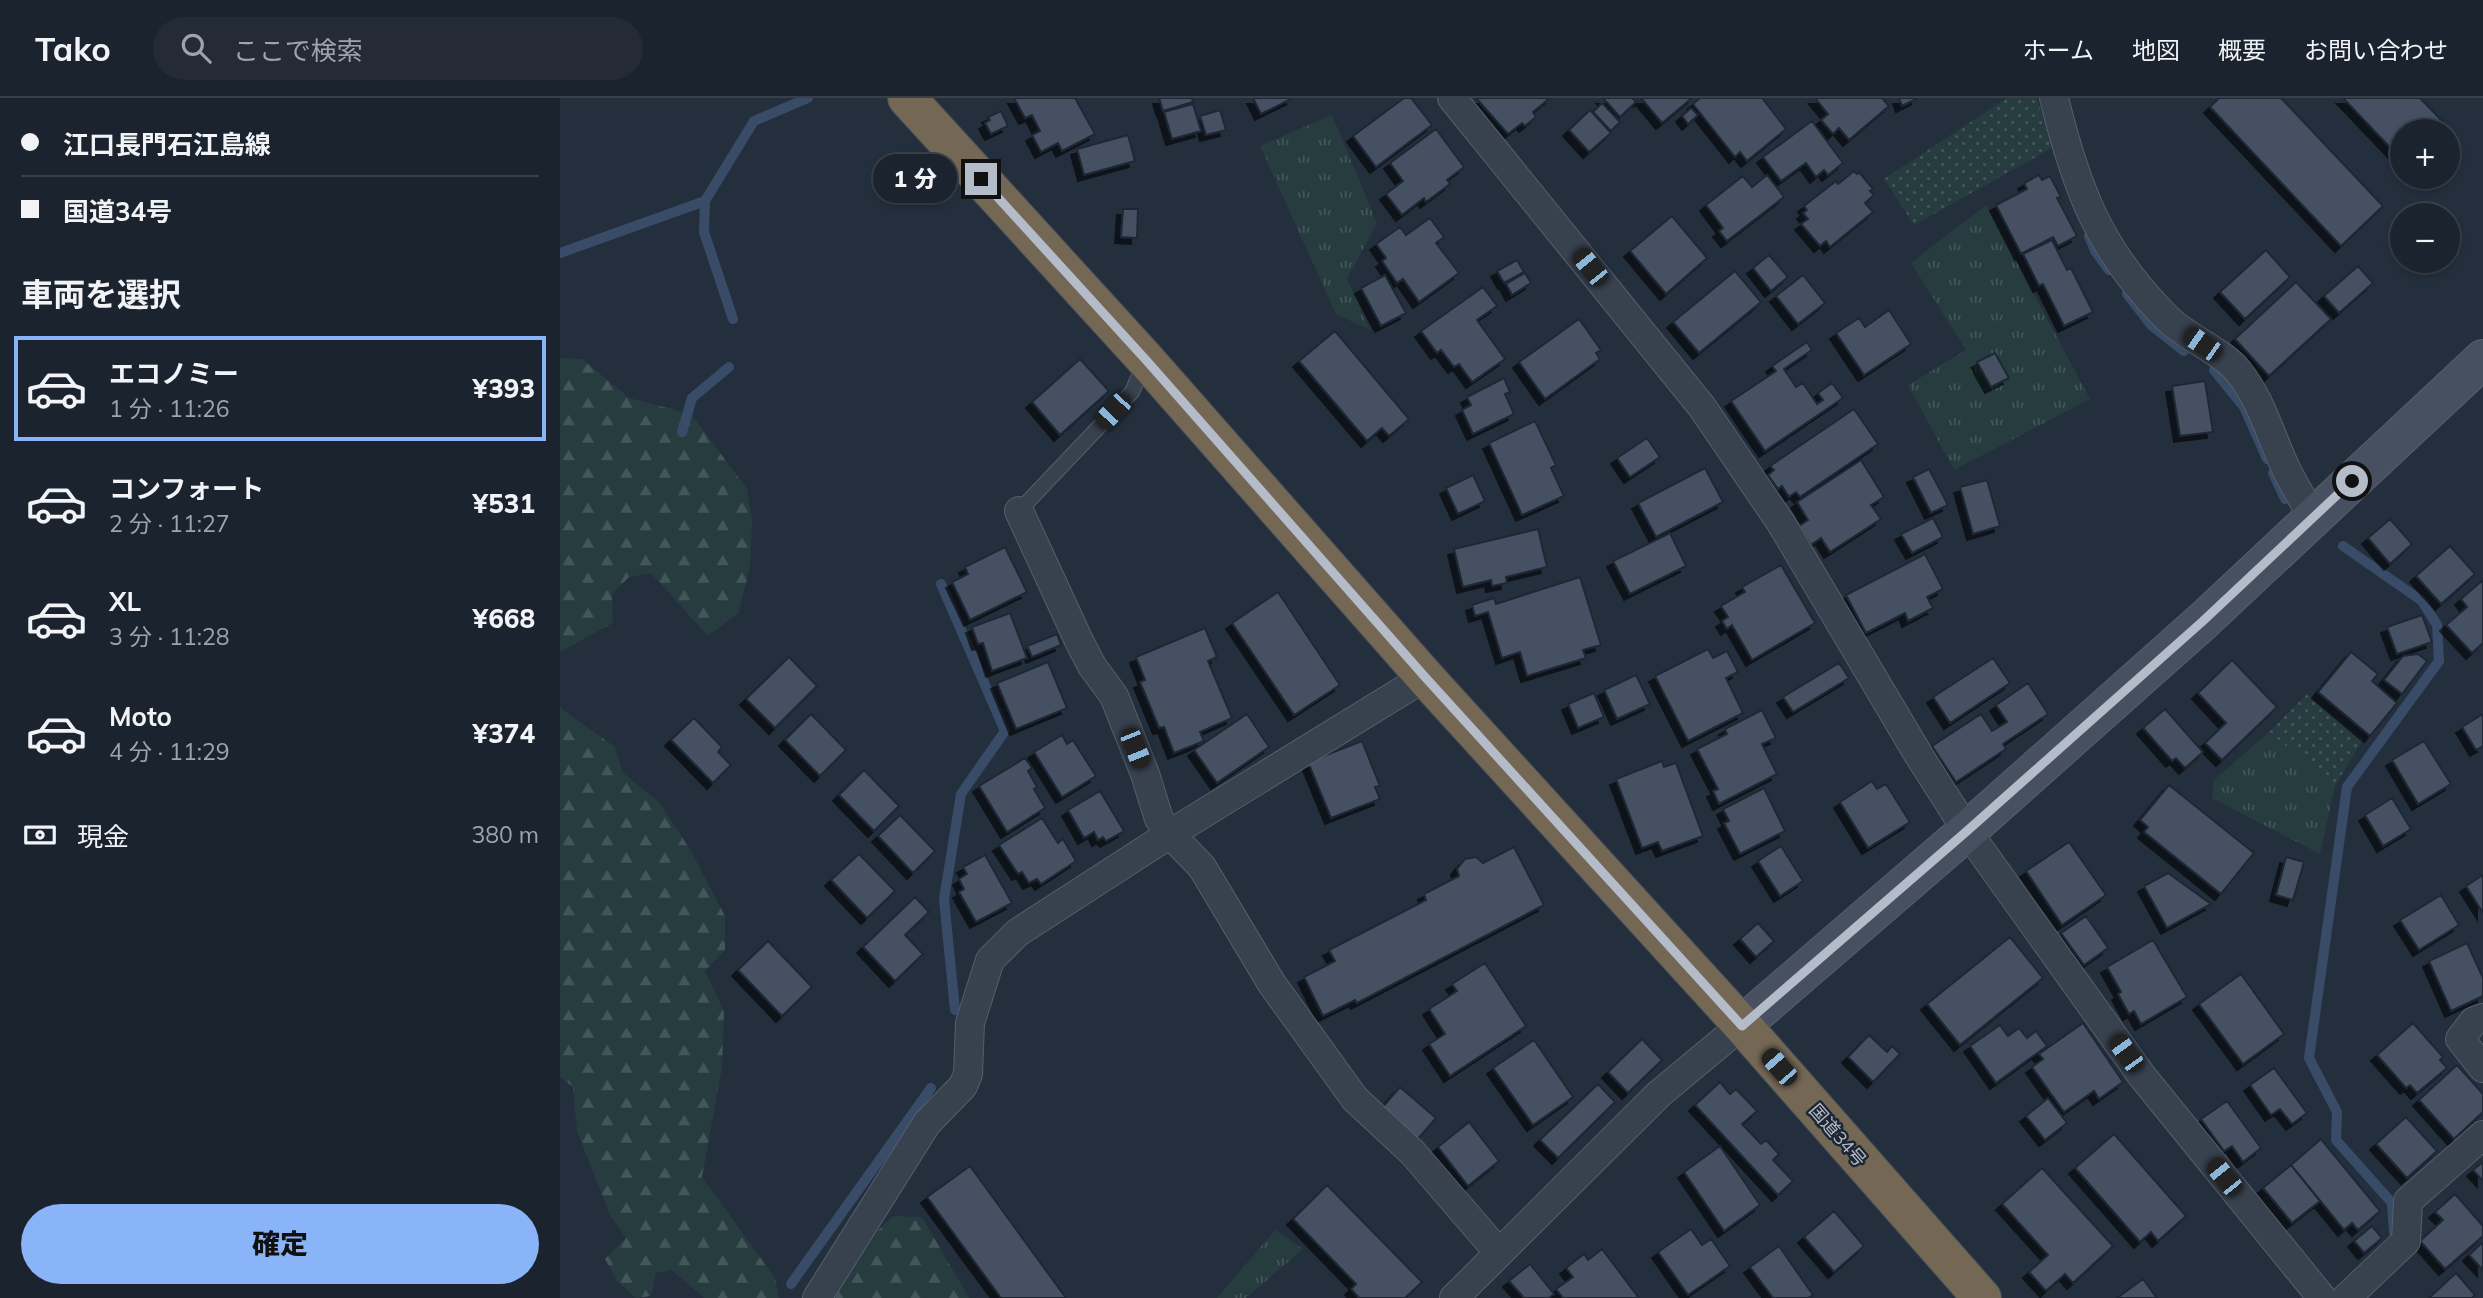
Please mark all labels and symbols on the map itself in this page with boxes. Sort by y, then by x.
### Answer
callout: 1 分 [872,154,956,204]
route end [965,163,997,195]
car [1569,244,1612,290]
car [2179,323,2226,365]
car [1091,388,1136,434]
route start [2336,465,2368,497]
car [1118,725,1153,771]
car [2106,1030,2147,1076]
car [1758,1044,1801,1090]
street label: 国道34号 [1805,1099,1871,1171]
car [2203,1154,2246,1200]

